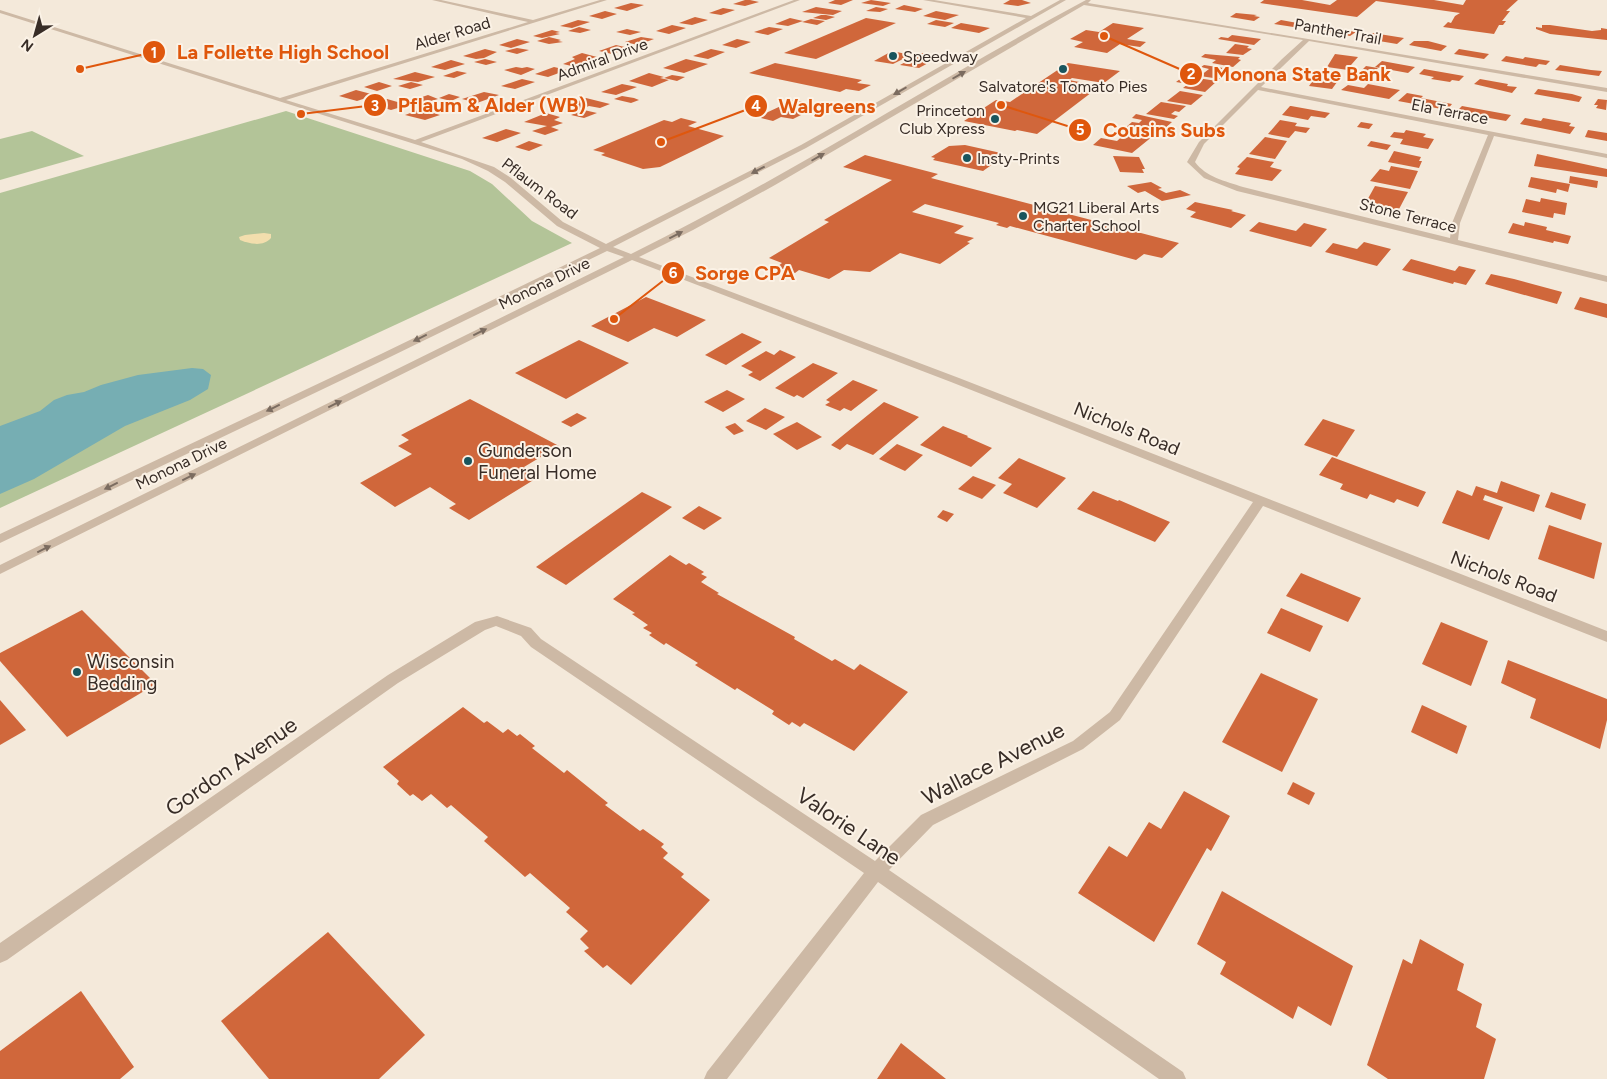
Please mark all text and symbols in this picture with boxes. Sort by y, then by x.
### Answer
north arrow [10,10,60,60]
street label: Alder Road [412,13,493,54]
street label: Panther Trail [1293,14,1383,49]
street label: Admiral Drive [554,34,651,85]
text: N [18,35,37,55]
callout: La Follette High School [141,35,399,70]
text: La Follette High School [177,40,389,64]
text: 1 [151,44,157,62]
place label: Speedway [903,47,979,66]
marker: Speedway [887,50,899,62]
callout: Monona State Bank [1178,56,1401,91]
text: Monona State Bank [1213,62,1391,86]
marker: Salvatore's Tomato Pies [1057,63,1069,75]
text: 2 [1187,65,1196,83]
one-way arrow [952,71,965,80]
place label: Salvatore's Tomato Pies [978,77,1148,96]
one-way arrow [893,87,907,96]
callout: Pflaum & Alder (WB) [363,88,596,123]
callout: Walgreens [743,88,885,123]
text: Pflaum & Alder (WB) [398,93,586,117]
text: Walgreens [779,94,875,118]
street label: Ela Terrace [1410,95,1490,128]
text: 3 [371,97,379,115]
text: 4 [751,97,761,115]
place label: Princeton Club Xpress [899,101,985,138]
callout: Cousins Subs [1068,112,1235,147]
marker: Princeton Club Xpress [989,113,1001,125]
text: Cousins Subs [1103,118,1225,142]
text: 5 [1076,121,1085,139]
place label: Insty-Prints [977,149,1060,168]
one-way arrow [811,152,825,161]
marker: Insty-Prints [961,152,973,164]
street label: Pflaum Road [498,154,581,223]
one-way arrow [751,166,765,174]
street label: Stone Terrace [1357,194,1459,237]
place label: MG21 Liberal Arts Charter School [1033,198,1159,235]
marker: MG21 Liberal Arts Charter School [1017,210,1029,222]
one-way arrow [668,231,683,239]
street label: Monona Drive [496,253,593,314]
callout: Sorge CPA [660,255,805,290]
text: Sorge CPA [695,261,796,285]
text: 6 [669,264,678,282]
one-way arrow [473,328,488,336]
one-way arrow [413,334,427,342]
street label: Nichols Road [1070,397,1183,460]
one-way arrow [328,400,342,408]
one-way arrow [266,404,280,412]
street label: Monona Drive [133,433,230,494]
place label: Gunderson Funeral Home [478,439,597,484]
marker: Gunderson Funeral Home [462,455,474,467]
one-way arrow [182,472,196,480]
one-way arrow [104,482,118,490]
one-way arrow [37,545,51,553]
street label: Nichols Road [1447,546,1560,607]
place label: Wisconsin Bedding [87,650,174,695]
marker: Wisconsin Bedding [71,666,83,678]
street label: Gordon Avenue [160,711,302,822]
street label: Wallace Avenue [918,716,1069,811]
street label: Valorie Lane [791,782,906,871]

